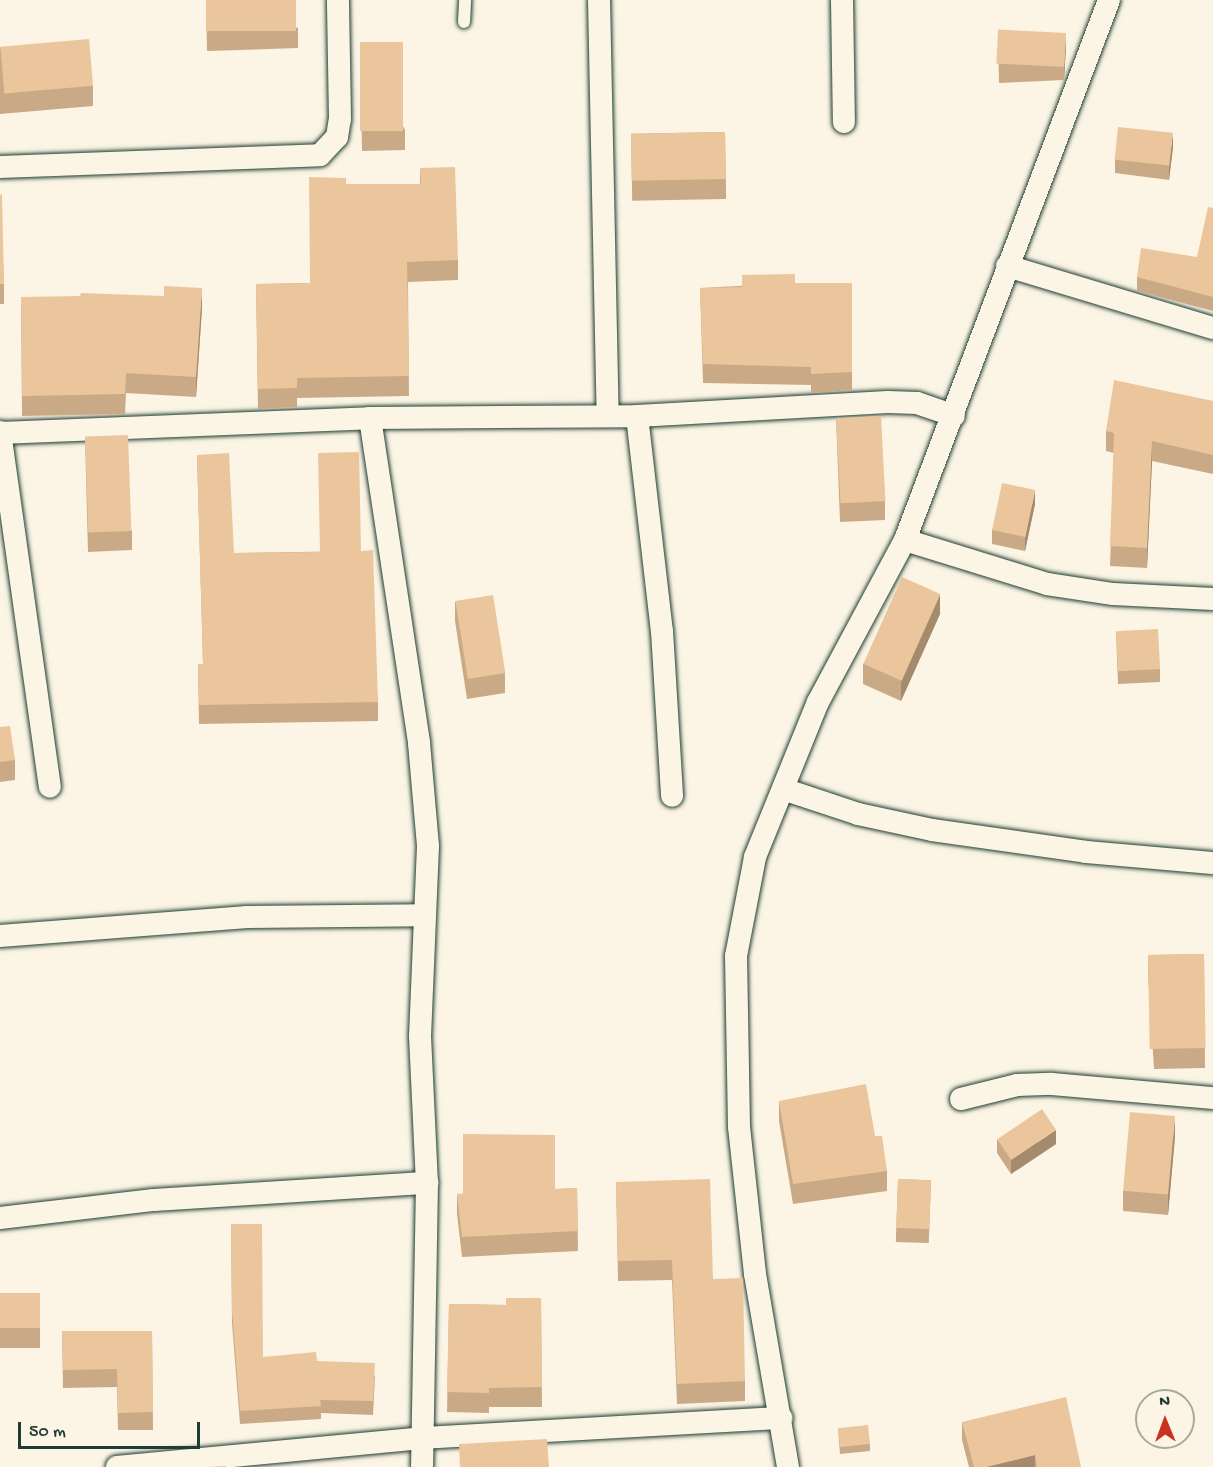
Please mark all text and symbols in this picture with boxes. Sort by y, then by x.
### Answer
north arrow [1135,1389,1195,1449]
text: N [1159,1393,1170,1412]
scale bar [21,1410,202,1448]
text: 50 m [29,1422,66,1443]

